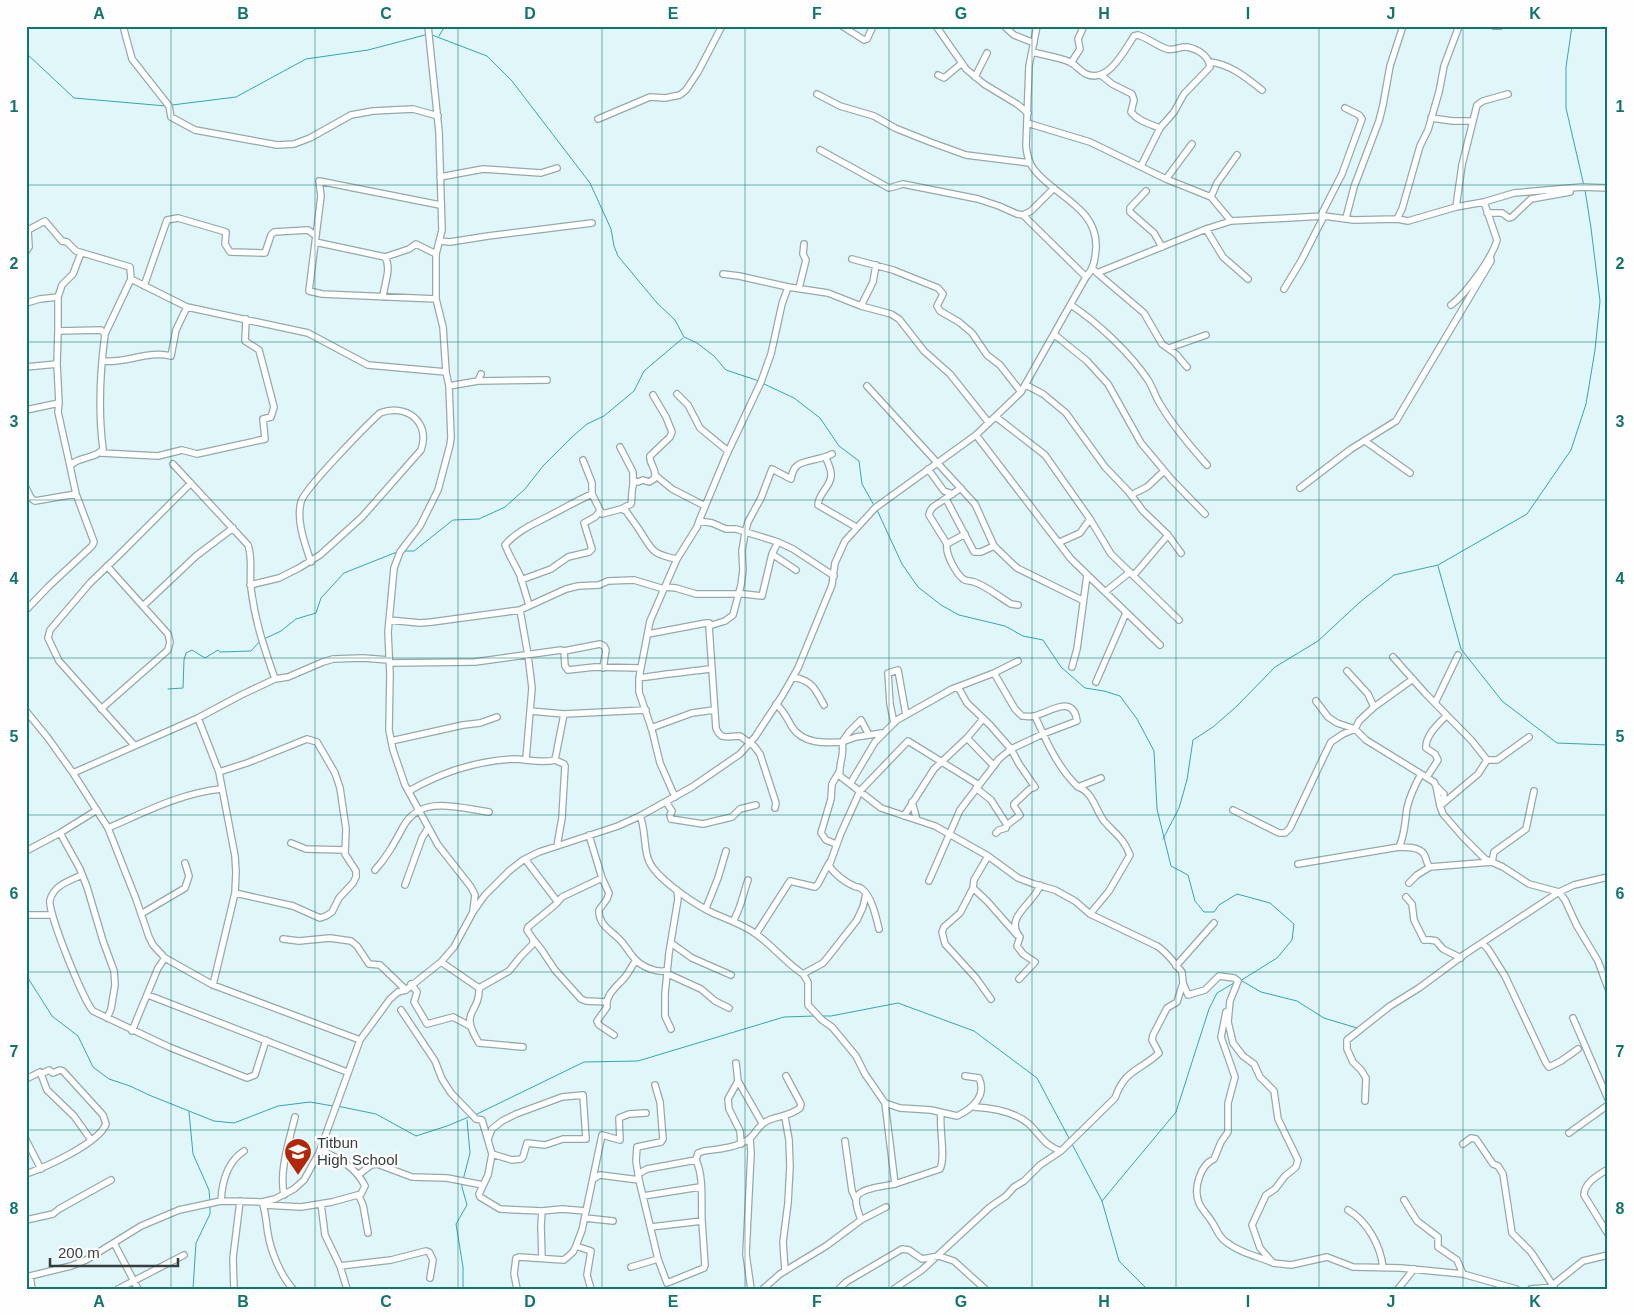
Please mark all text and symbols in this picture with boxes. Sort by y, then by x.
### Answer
text: A [93,5,105,22]
text: B [237,5,249,22]
text: C [380,5,392,22]
text: D [524,5,536,22]
text: E [668,5,679,22]
text: F [812,5,822,22]
text: G [955,5,967,22]
text: H [1098,5,1110,22]
text: I [1246,5,1250,22]
text: J [1387,5,1395,22]
text: K [1529,5,1541,22]
text: 1 [10,98,19,115]
text: 1 [1616,98,1625,115]
text: 2 [10,255,19,272]
text: 2 [1616,255,1625,272]
text: 3 [10,413,19,430]
text: 3 [1616,413,1625,430]
text: 4 [10,570,19,587]
text: 4 [1616,570,1625,587]
text: 5 [10,728,19,745]
text: 5 [1616,728,1625,745]
text: 6 [10,885,19,902]
text: 6 [1616,885,1625,902]
text: 7 [10,1043,19,1060]
text: 7 [1616,1043,1625,1060]
place label: Titbun High School [317,1134,398,1168]
school or university icon: Titbun High School [283,1137,313,1176]
text: 8 [10,1200,19,1217]
text: 8 [1616,1200,1625,1217]
scale bar [50,1235,178,1267]
text: 200 m [58,1244,100,1261]
text: A [93,1293,105,1310]
text: B [237,1293,249,1310]
text: C [380,1293,392,1310]
text: D [524,1293,536,1310]
text: E [668,1293,679,1310]
text: F [812,1293,822,1310]
text: G [955,1293,967,1310]
text: H [1098,1293,1110,1310]
text: I [1246,1293,1250,1310]
text: J [1387,1293,1395,1310]
text: K [1529,1293,1541,1310]

